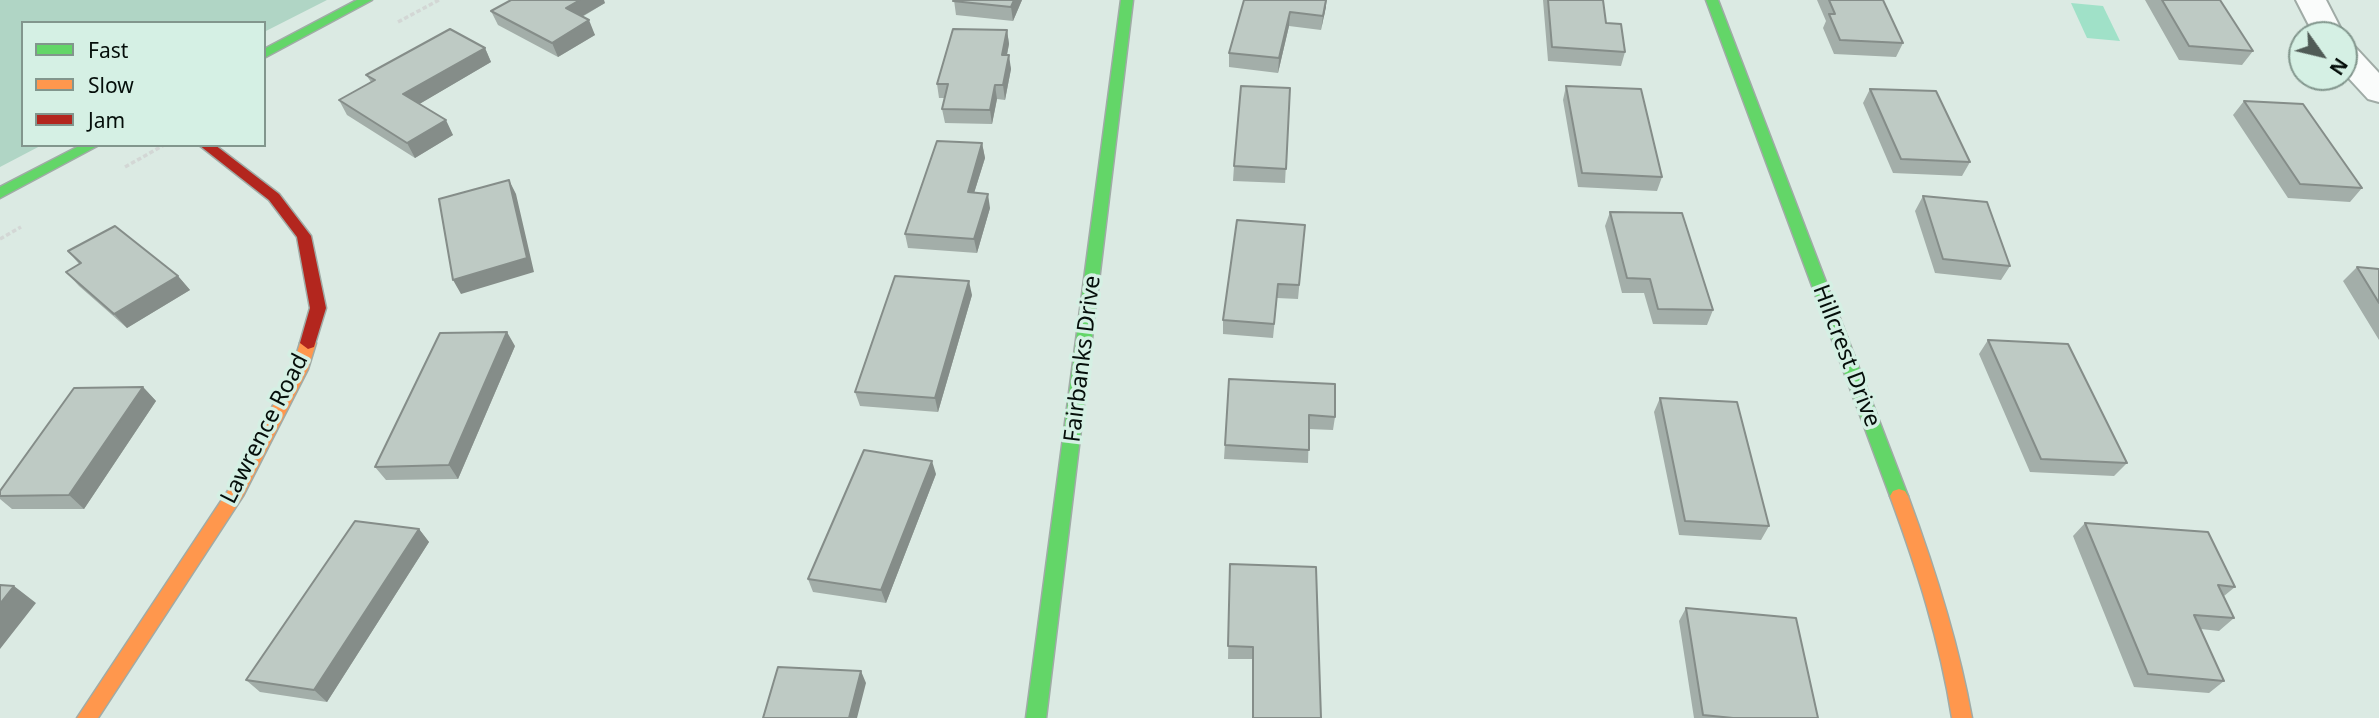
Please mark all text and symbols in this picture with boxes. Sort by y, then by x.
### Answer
legend [21,21,266,147]
north arrow [2288,21,2358,91]
text: Fast [88,36,128,64]
text: N [2324,53,2354,80]
text: Slow [88,71,134,99]
text: Jam [88,106,125,134]
street label: Fairbanks Drive [1059,274,1107,444]
street label: Hillcrest Drive [1806,281,1886,431]
street label: Lawrence Road [215,349,315,509]

